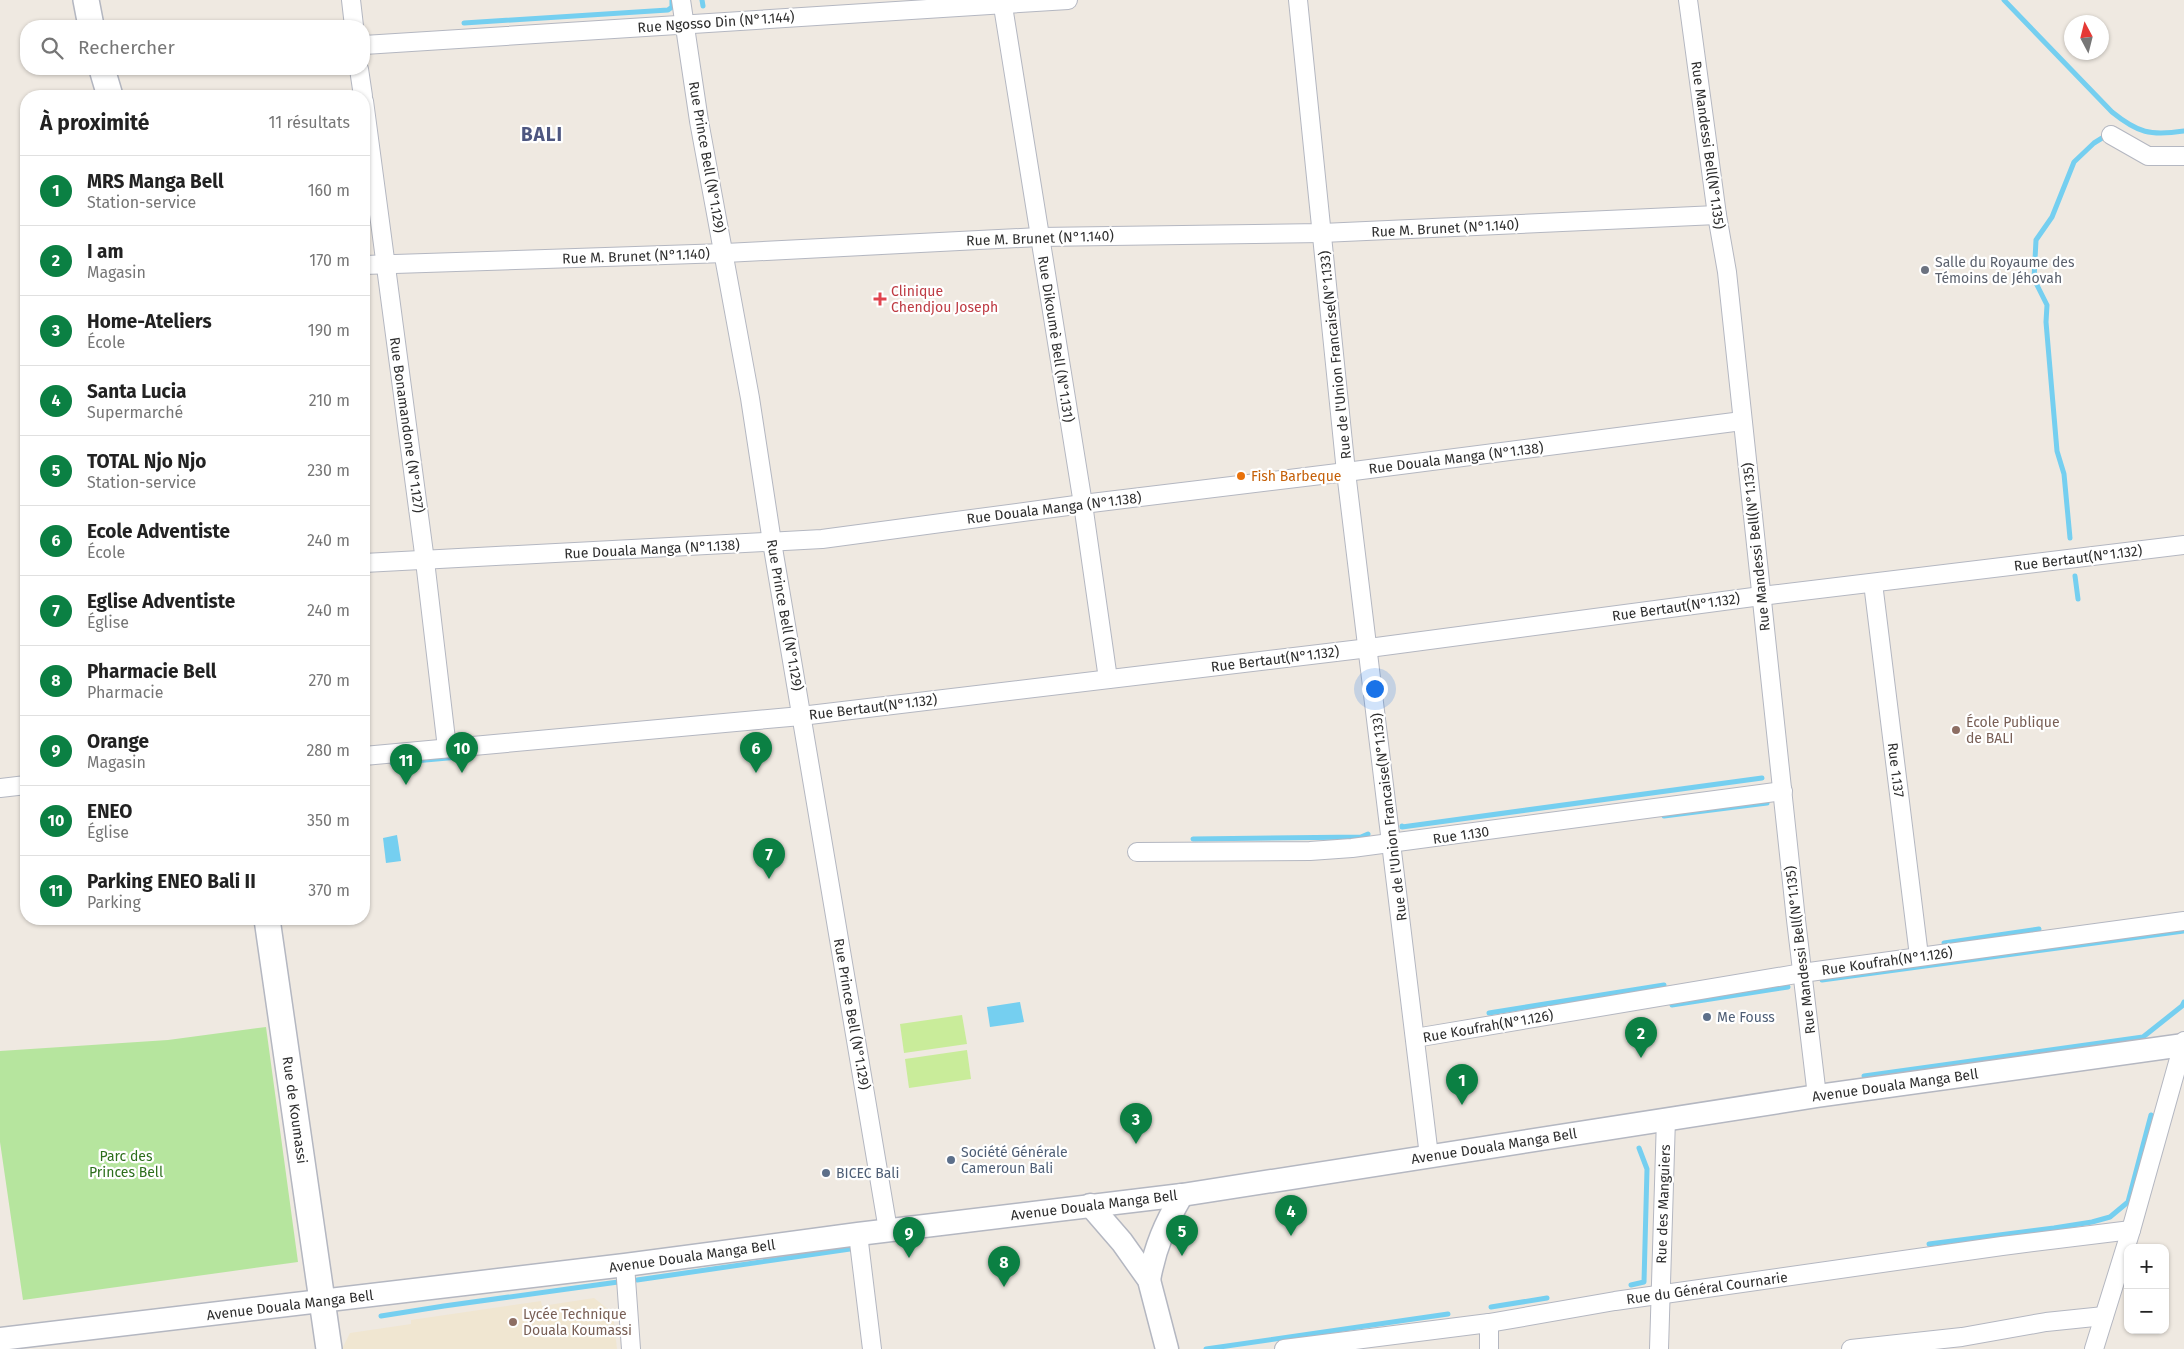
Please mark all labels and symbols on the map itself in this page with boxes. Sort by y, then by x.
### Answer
street label: Rue Ngosso Din (N°1.144) [637,9,795,36]
north arrow [2064,15,2109,60]
street label: Rue Mandessi Bell(N°1.135) [1687,60,1728,230]
street label: Rue Prince Bell (N°1.129) [685,80,728,234]
district label: BALI [521,123,563,146]
street label: Rue M. Brunet (N°1.140) [1371,216,1519,241]
street label: Rue M. Brunet (N°1.140) [966,227,1114,250]
street label: Rue M. Brunet (N°1.140) [562,245,710,268]
street label: Rue de l'Union Francaise(N°1.133) [1316,250,1355,460]
place label: Salle du Royaume des Témoins de Jéhovah [1935,254,2075,287]
street label: Rue Dikoumè Bell (N°1.131) [1034,255,1077,424]
marker: Salle du Royaume des Témoins de Jéhovah [1919,264,1931,276]
place label: Clinique Chendjou Joseph [891,283,998,316]
marker: Clinique Chendjou Joseph [873,292,887,306]
street label: Rue Bonamandone (N°1.127) [386,336,427,514]
street label: Rue Douala Manga (N°1.138) [1368,439,1544,478]
street label: Rue Mandessi Bell(N°1.135) [1739,462,1774,632]
place label: Fish Barbeque [1251,468,1341,485]
marker: Fish Barbeque [1235,470,1247,482]
street label: Rue Douala Manga (N°1.138) [966,489,1142,528]
street label: Rue Douala Manga (N°1.138) [564,536,740,563]
street label: Rue Prince Bell (N°1.129) [763,538,806,692]
street label: Rue Bertaut(N°1.132) [2013,542,2143,575]
street label: Rue Bertaut(N°1.132) [1611,590,1741,625]
street label: Rue Bertaut(N°1.132) [1210,643,1340,676]
your location [1362,676,1388,702]
street label: Rue Bertaut(N°1.132) [808,691,938,724]
street label: Rue de l'Union Francaise(N°1.133) [1368,712,1411,922]
place label: École Publique de BALI [1966,713,2060,747]
marker: École Publique de BALI [1950,724,1962,736]
pin: 10 [446,732,478,773]
pin: 6 [740,732,772,773]
street label: Rue 1.137 [1884,742,1907,798]
pin: 11 [390,744,422,785]
street label: Rue 1.130 [1432,823,1491,848]
pin: 7 [753,838,785,879]
street label: Rue Mandessi Bell(N°1.135) [1782,865,1819,1035]
street label: Rue Prince Bell (N°1.129) [830,937,873,1091]
street label: Rue Koufrah(N°1.126) [1820,944,1954,979]
street label: Rue Koufrah(N°1.126) [1422,1007,1555,1046]
place label: Me Fouss [1717,1009,1775,1026]
marker: Me Fouss [1701,1011,1713,1023]
pin: 2 [1625,1017,1657,1058]
street label: Rue de Koumassi [279,1055,310,1165]
pin: 1 [1446,1064,1478,1105]
street label: Avenue Douala Manga Bell [1811,1065,1979,1106]
pin: 3 [1120,1103,1152,1144]
street label: Avenue Douala Manga Bell [1410,1125,1578,1168]
place label: Société Générale Cameroun Bali [961,1144,1068,1177]
street label: Rue des Manguiers [1653,1144,1674,1264]
park label: Parc des Princes Bell [89,1148,163,1181]
marker: Société Générale Cameroun Bali [945,1154,957,1166]
place label: BICEC Bali [836,1165,899,1182]
marker: BICEC Bali [820,1167,832,1179]
street label: Avenue Douala Manga Bell [1010,1187,1178,1224]
pin: 4 [1275,1195,1307,1236]
pin: 5 [1166,1215,1198,1256]
pin: 9 [893,1217,925,1258]
street label: Avenue Douala Manga Bell [608,1236,776,1277]
pin: 8 [988,1246,1020,1287]
street label: Rue du Général Cournarie [1625,1269,1789,1308]
street label: Avenue Douala Manga Bell [206,1287,374,1324]
place label: Lycée Technique Douala Koumassi [523,1306,632,1339]
marker: Lycée Technique Douala Koumassi [507,1316,519,1328]

